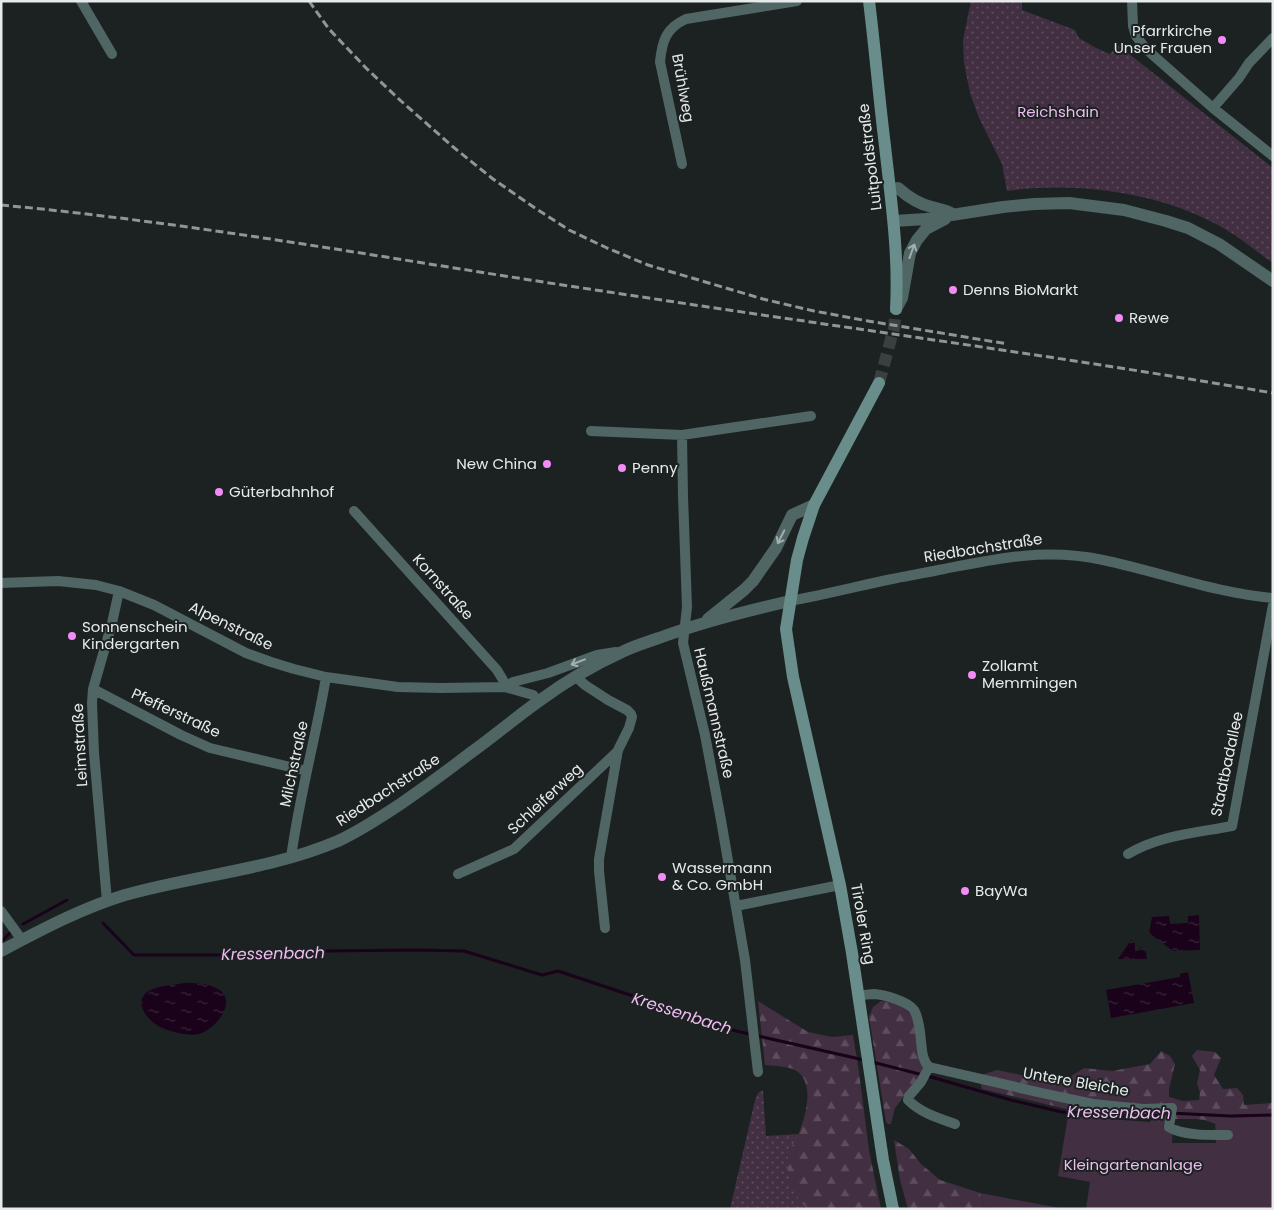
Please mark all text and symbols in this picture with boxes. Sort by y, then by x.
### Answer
place label: Pfarrkirche Unser Frauen [1114,20,1212,58]
marker: Pfarrkirche Unser Frauen [1216,34,1228,46]
street label: Brühlweg [667,52,700,124]
park label: Reichshain [1017,101,1099,122]
street label: Luitpoldstraße [853,103,886,212]
one-way arrow [908,244,917,259]
place label: Denns BioMarkt [963,279,1078,300]
marker: Denns BioMarkt [947,284,959,296]
place label: Rewe [1129,307,1169,328]
marker: Rewe [1113,312,1125,324]
place label: New China [456,453,537,474]
place label: Penny [632,457,678,478]
marker: New China [541,458,553,470]
marker: Penny [616,462,628,474]
place label: Güterbahnhof [229,481,334,502]
marker: Güterbahnhof [213,486,225,498]
street label: Riedbachstraße [922,528,1044,567]
one-way arrow [776,529,785,544]
street label: Kornstraße [408,549,479,624]
street label: Alpenstraße [186,596,277,655]
place label: Sonnenschein Kindergarten [82,616,188,654]
marker: Sonnenschein Kindergarten [66,630,78,642]
street label: Haußmannstraße [689,645,740,780]
place label: Zollamt Memmingen [982,655,1077,693]
one-way arrow [571,658,586,667]
marker: Zollamt Memmingen [966,669,978,681]
street label: Pfefferstraße [128,683,224,742]
street label: Leimstraße [67,703,92,787]
street label: Stadtbadallee [1205,710,1248,818]
street label: Milchstraße [274,719,313,809]
street label: Riedbachstraße [332,748,444,831]
street label: Schleiferweg [502,758,587,839]
place label: Wassermann & Co. GmbH [672,857,772,895]
marker: Wassermann & Co. GmbH [656,871,668,883]
place label: BayWa [975,880,1028,901]
street label: Tiroler Ring [846,882,881,966]
marker: BayWa [959,885,971,897]
water label: Kressenbach [221,941,325,966]
water label: Kressenbach [629,986,735,1040]
street label: Untere Bleiche [1021,1062,1131,1101]
water label: Kressenbach [1067,1100,1171,1125]
park label: Kleingartenanlage [1064,1154,1202,1175]

